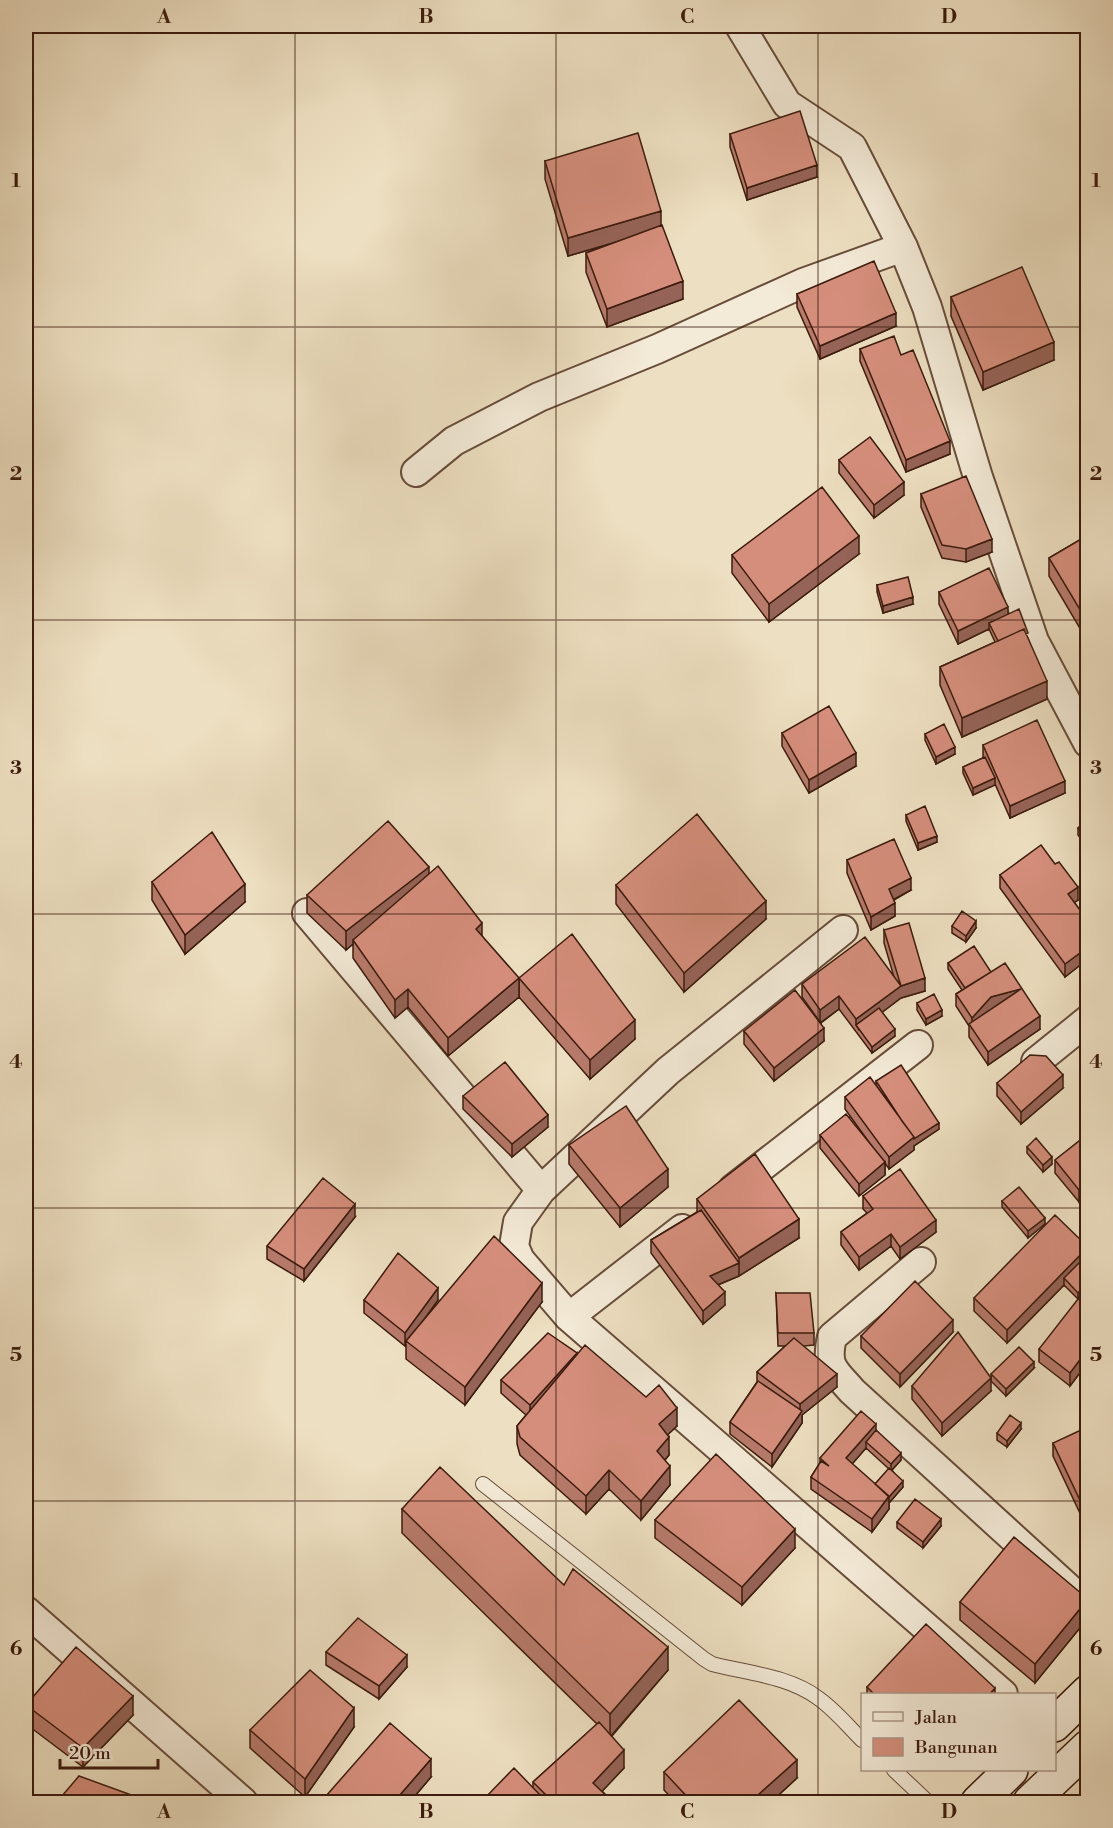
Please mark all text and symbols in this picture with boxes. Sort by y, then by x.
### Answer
text: A [156,5,172,30]
text: B [418,5,434,30]
text: C [680,5,694,30]
text: D [941,5,957,30]
text: 1 [11,169,21,194]
text: 1 [1091,169,1101,194]
text: 2 [10,462,22,487]
text: 2 [1090,462,1102,487]
text: 3 [10,756,22,781]
text: 3 [1090,756,1102,781]
text: 4 [9,1050,23,1075]
text: 4 [1089,1050,1103,1075]
text: 5 [10,1343,22,1368]
text: 5 [1090,1343,1102,1368]
text: 6 [10,1637,23,1662]
text: 6 [1090,1637,1103,1662]
legend [861,1693,1056,1771]
text: Jalan [914,1706,957,1729]
scale bar [60,1732,158,1770]
text: Bangunan [914,1736,998,1759]
text: 20 m [69,1742,111,1765]
text: A [156,1800,172,1825]
text: B [418,1800,434,1825]
text: C [680,1800,694,1825]
text: D [941,1800,957,1825]

